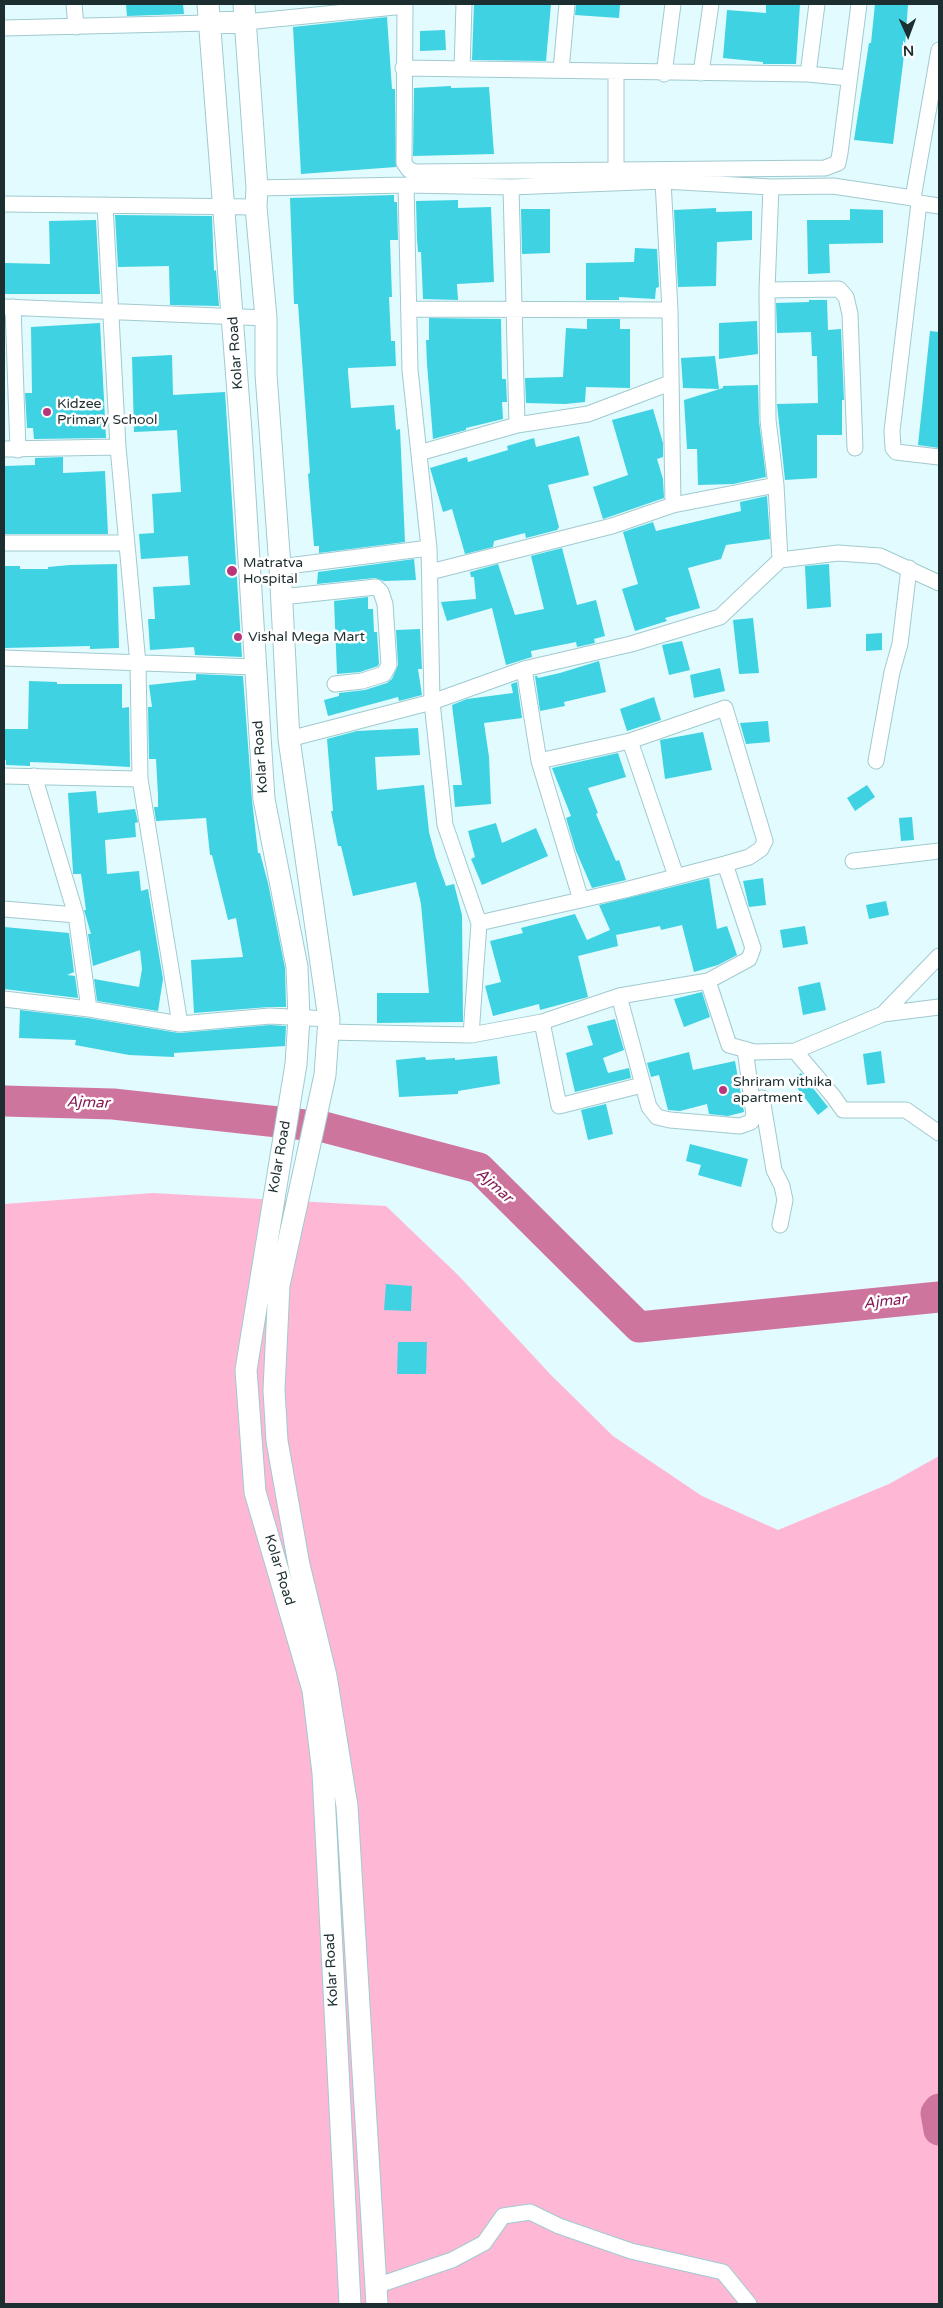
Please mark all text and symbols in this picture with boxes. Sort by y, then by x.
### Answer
north arrow [883,10,933,60]
text: N [903,42,914,59]
street label: Kolar Road [225,316,247,390]
place label: Kidzee Primary School [57,396,158,428]
marker: Kidzee Primary School [41,406,53,418]
place label: Matratva Hospital [243,555,303,588]
marker: Matratva Hospital [225,564,239,578]
place label: Vishal Mega Mart [248,629,365,645]
marker: Vishal Mega Mart [232,631,244,643]
street label: Kolar Road [250,720,272,794]
place label: Shriram vithika apartment [733,1074,832,1106]
marker: Shriram vithika apartment [717,1084,729,1096]
water label: Ajmar [66,1093,110,1113]
street label: Kolar Road [265,1119,295,1195]
water label: Ajmar [472,1165,516,1207]
water label: Ajmar [863,1291,907,1313]
street label: Kolar Road [260,1532,298,1608]
street label: Kolar Road [322,1933,342,2007]

